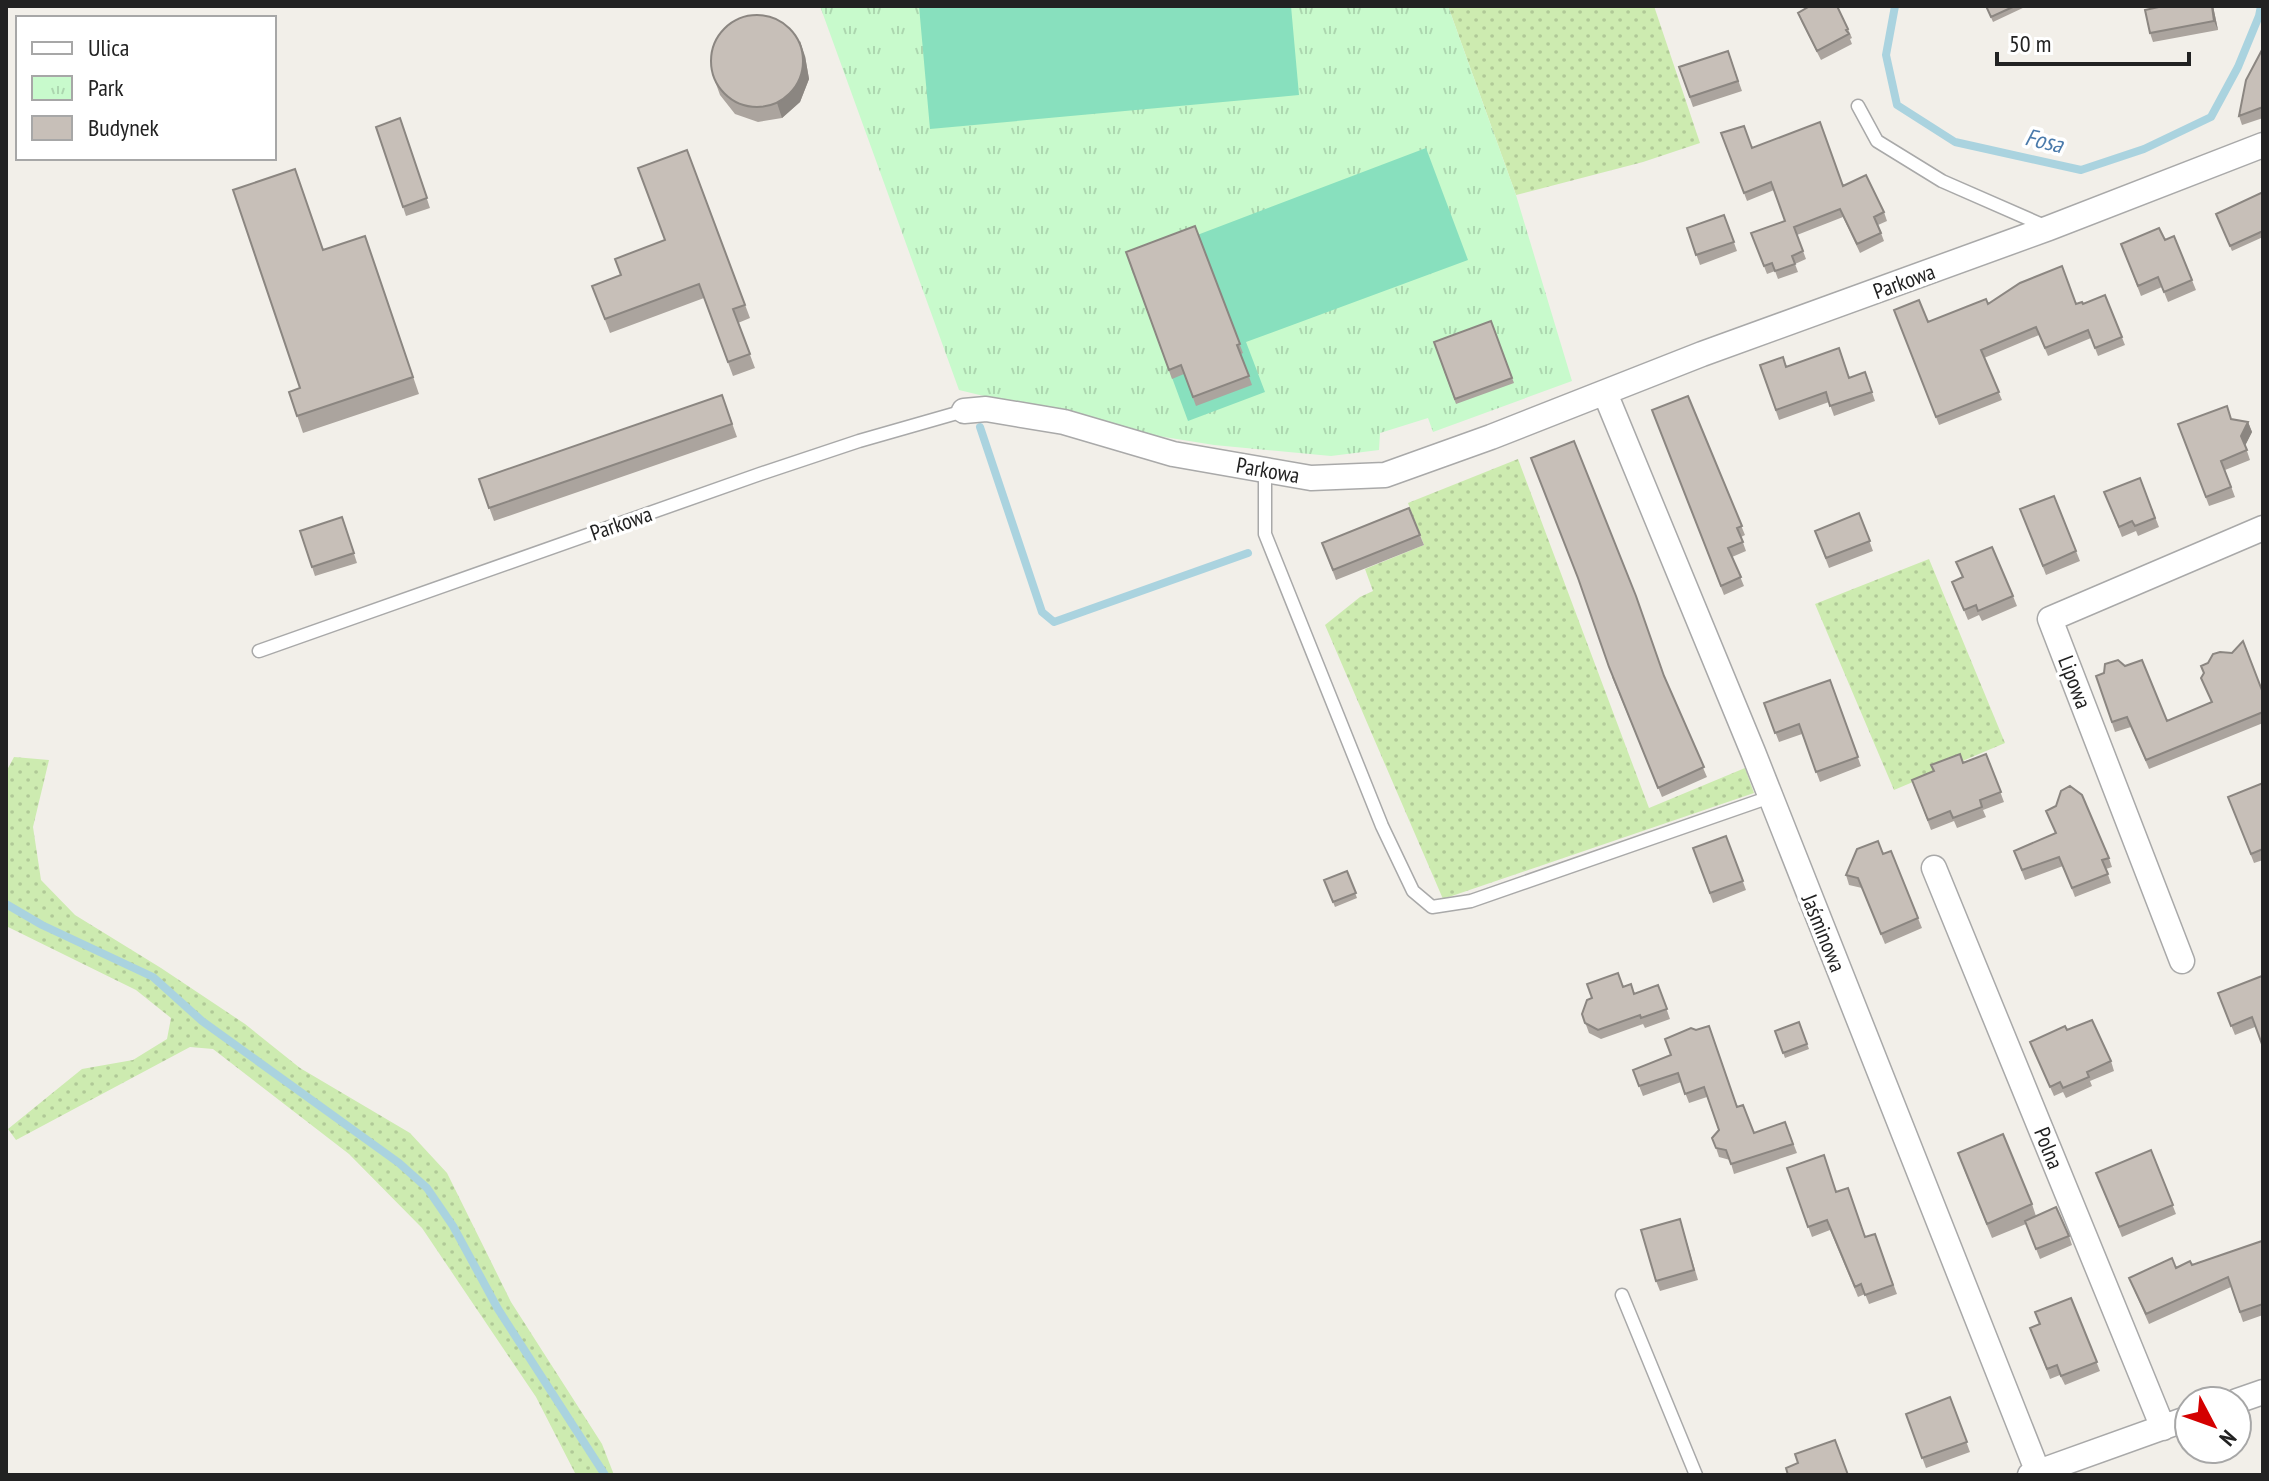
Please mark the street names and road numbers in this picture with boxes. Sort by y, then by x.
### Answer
street label: Parkowa [1869,257,1939,305]
street label: Parkowa [1234,451,1302,489]
street label: Parkowa [586,499,656,547]
street label: Lipowa [2052,652,2098,712]
street label: Jaśminowa [1795,889,1852,976]
street label: Polna [2028,1123,2070,1173]

